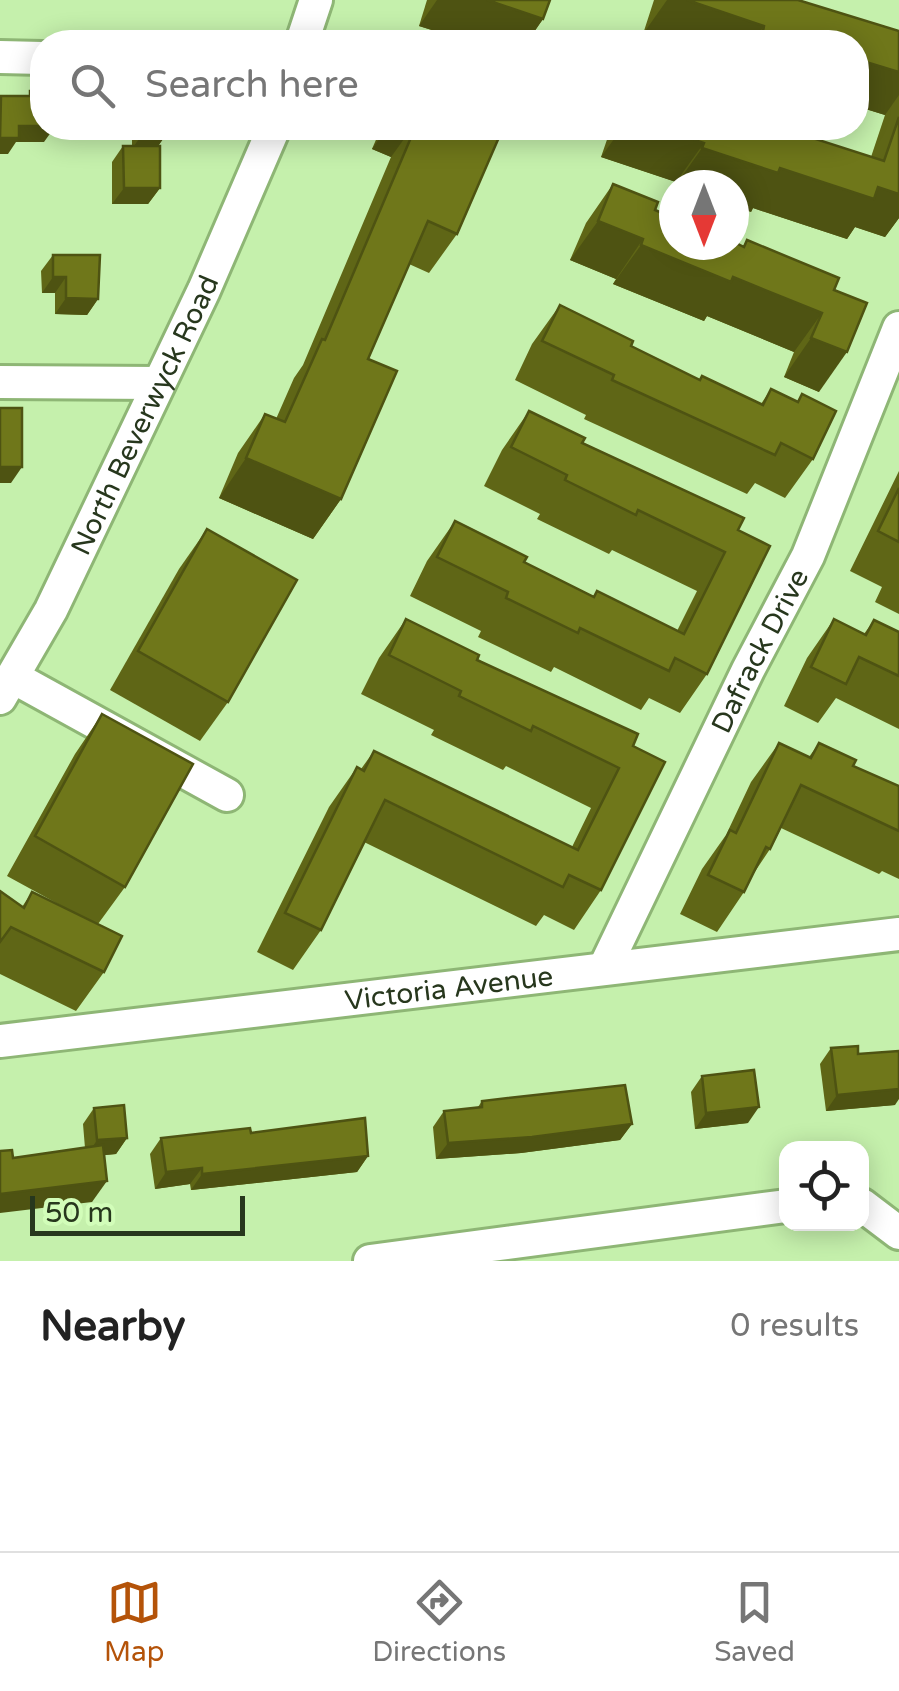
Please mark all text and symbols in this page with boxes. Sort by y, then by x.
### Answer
search box [30,30,869,140]
icon: search [65,58,120,113]
text: Search here [145,62,359,108]
north arrow [659,170,749,260]
street label: North Beverwyck Road [64,270,226,561]
street label: Dafrack Drive [704,563,816,739]
street label: Victoria Avenue [343,959,555,1018]
map controls [779,1141,869,1231]
button: locate [779,1141,869,1231]
scale bar [30,1191,245,1236]
text: 50 m [45,1196,113,1230]
text: Nearby [40,1301,185,1352]
text: 0 results [730,1307,859,1345]
tab: Map [104,1575,164,1669]
tab: Directions [372,1575,506,1669]
tab: Saved [714,1575,795,1669]

